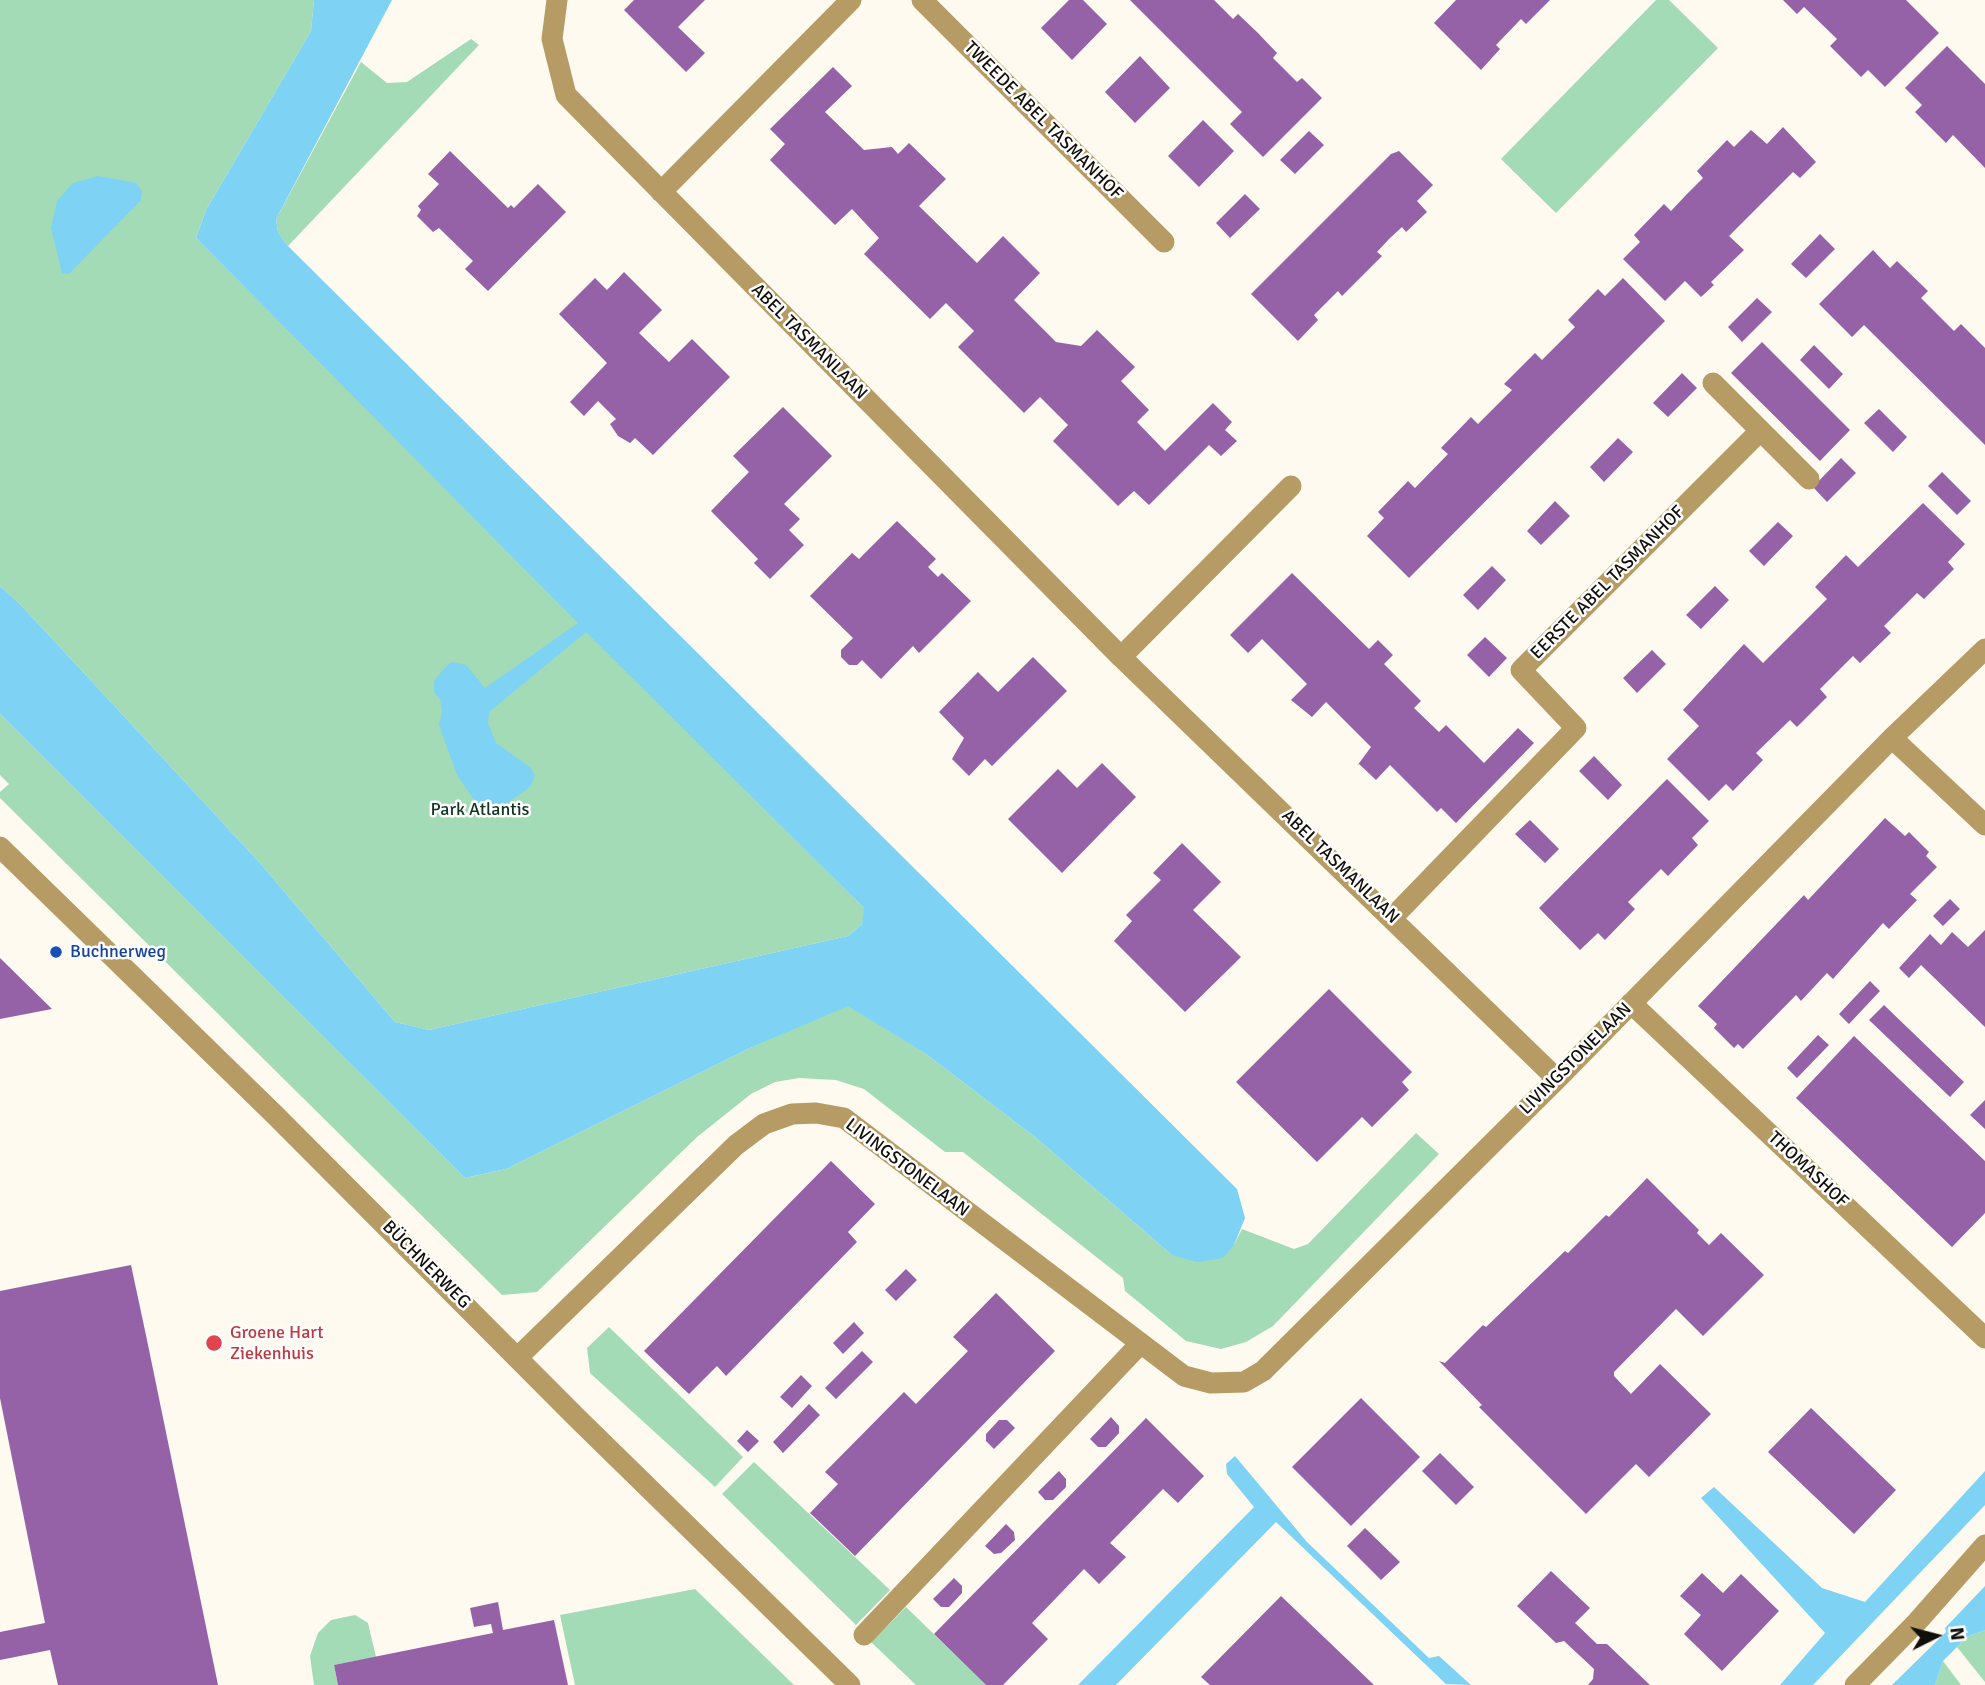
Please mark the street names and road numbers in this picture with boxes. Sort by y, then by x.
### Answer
street label: TWEEDE ABEL TASMANHOF [959,37,1127,205]
street label: ABEL TASMANLAAN [747,280,871,404]
street label: EERSTE ABEL TASMANHOF [1527,502,1689,664]
street label: ABEL TASMANLAAN [1277,805,1403,929]
street label: LIVINGSTONELAAN [1515,998,1637,1120]
street label: LIVINGSTONELAAN [841,1114,973,1222]
street label: THOMASHOF [1763,1127,1853,1213]
street label: BÜCHNERWEG [377,1216,475,1314]

